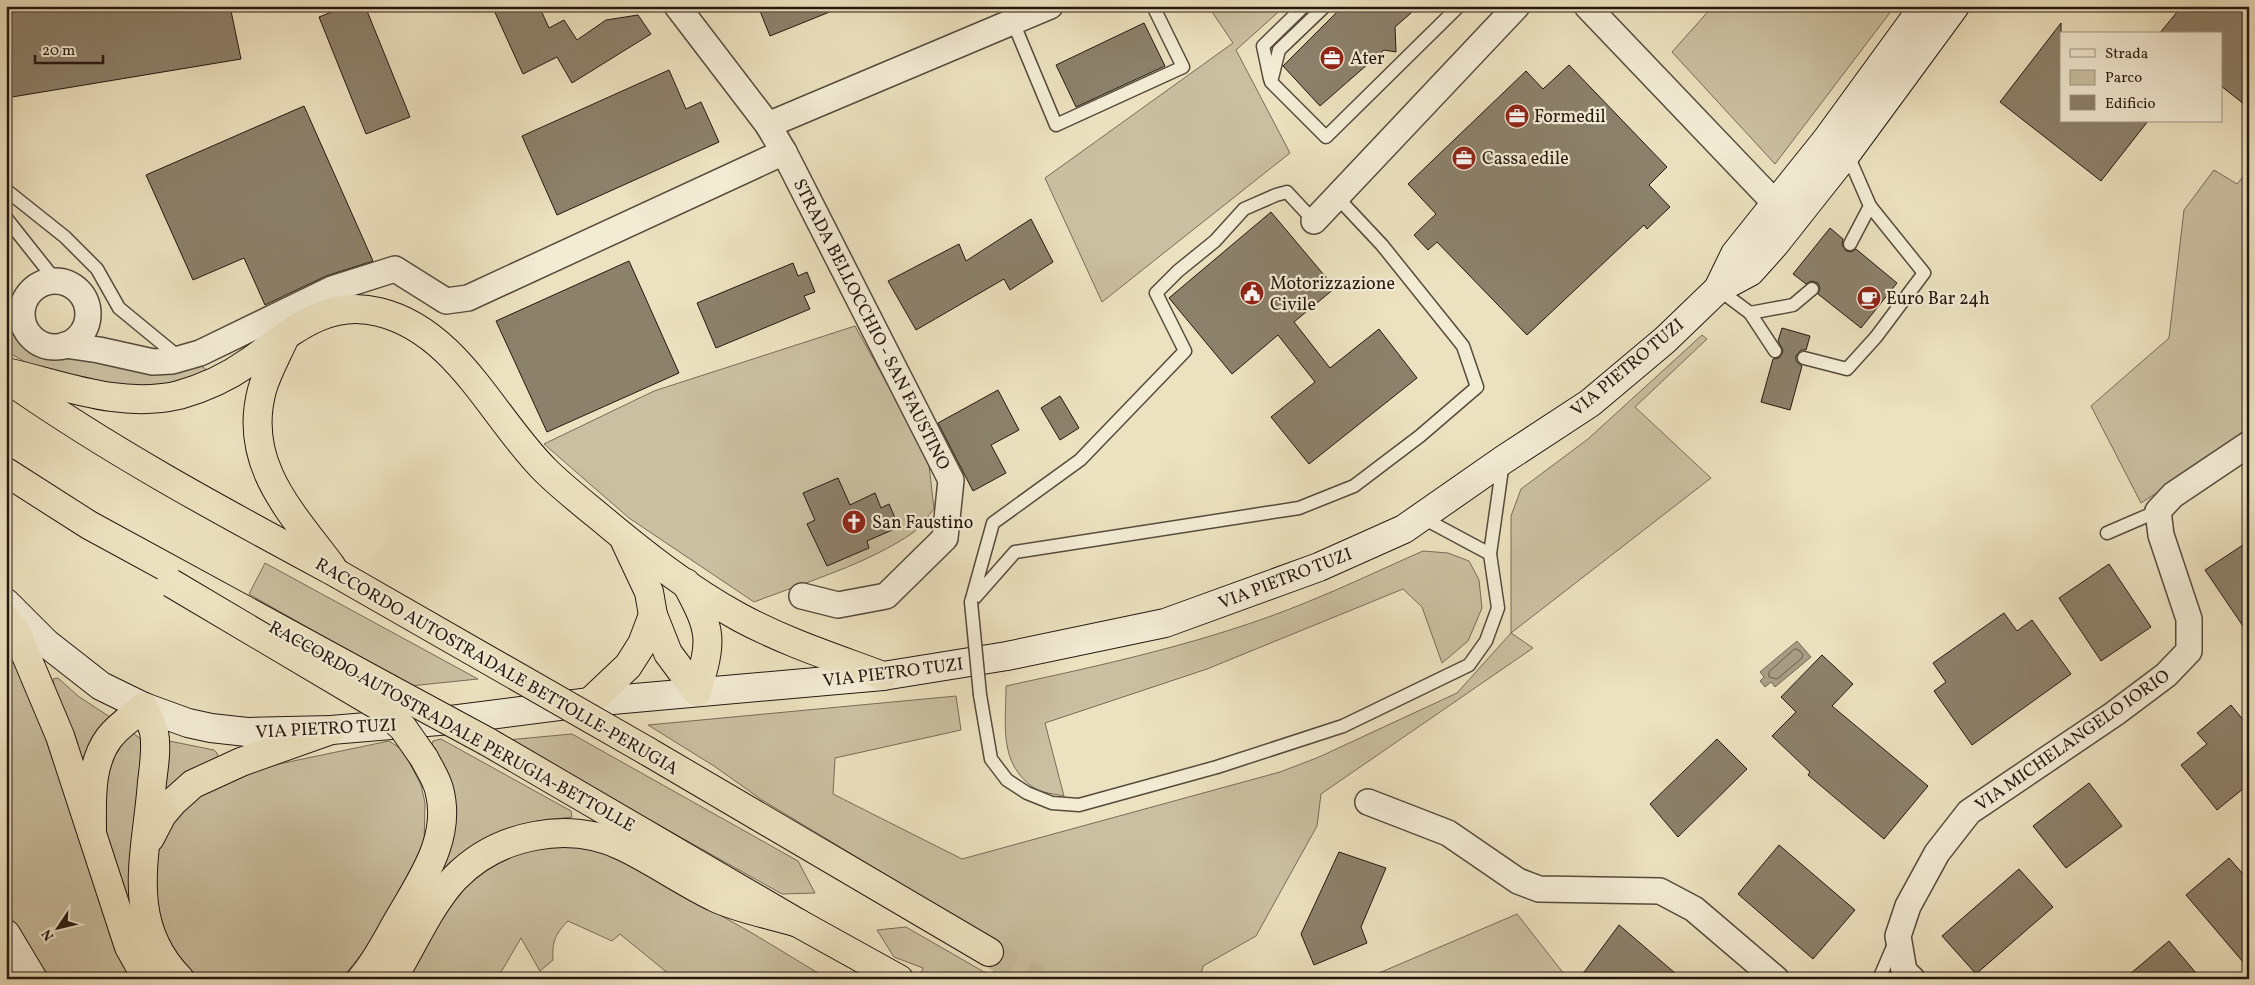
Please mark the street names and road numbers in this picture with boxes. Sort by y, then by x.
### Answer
street label: STRADA BELLOCCHIO - SAN FAUSTINO [786,175,955,475]
street label: VIA PIETRO TUZI [1566,313,1690,423]
street label: VIA PIETRO TUZI [1215,542,1356,616]
street label: RACCORDO AUTOSTRADALE BETTOLLE-PERUGIA [310,553,683,782]
street label: RACCORDO AUTOSTRADALE PERUGIA-BETTOLLE [264,616,639,839]
street label: VIA PIETRO TUZI [822,652,965,695]
street label: VIA MICHELANGELO IORIO [1970,664,2175,818]
street label: VIA PIETRO TUZI [255,713,397,746]

